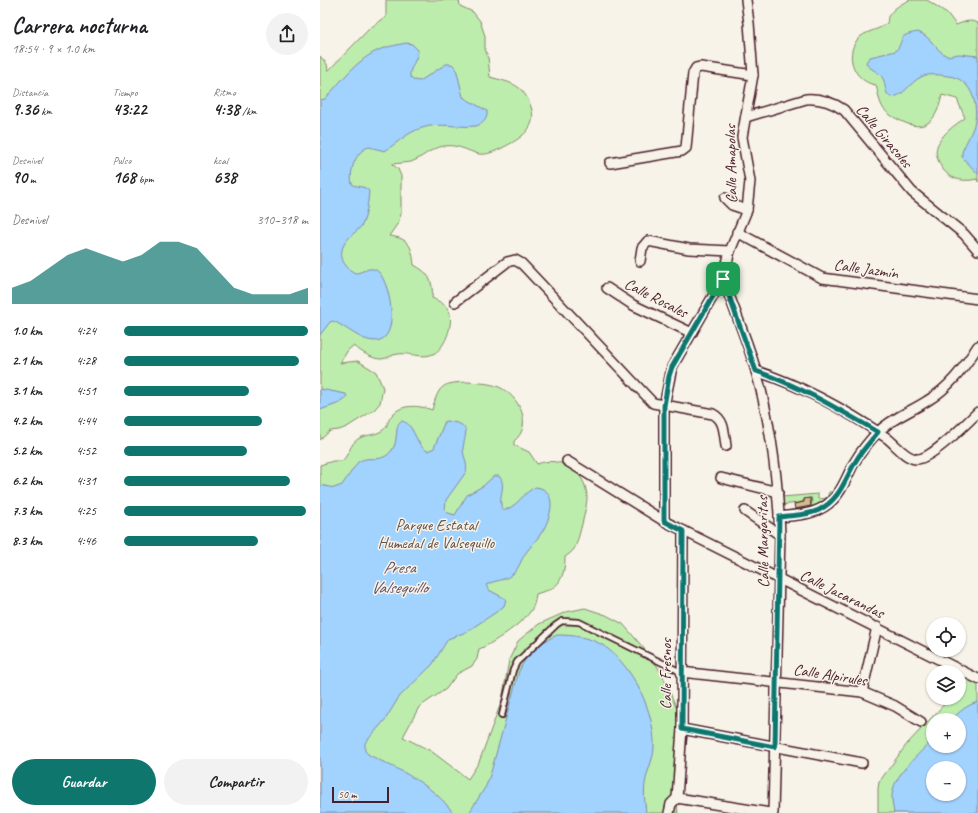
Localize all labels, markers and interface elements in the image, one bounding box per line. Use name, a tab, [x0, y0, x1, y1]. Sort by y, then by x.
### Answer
text: Carrera nocturna	[12, 12, 147, 40]
button: share	[266, 13, 308, 55]
text: 18:54 · 9 × 1.0 km	[12, 41, 95, 57]
text: Distancia	[12, 85, 48, 99]
text: Tiempo	[113, 85, 138, 99]
text: Ritmo	[213, 85, 236, 99]
text: 9.36	[12, 99, 38, 120]
text: 43:22	[113, 99, 147, 120]
text: 4:38	[213, 99, 240, 120]
street label: Calle Girasoles	[852, 100, 917, 173]
text: km	[38, 104, 52, 118]
text: /km	[240, 104, 257, 118]
street label: Calle Amapolas	[720, 123, 742, 204]
text: Desnivel	[12, 153, 42, 167]
text: Pulso	[113, 153, 131, 167]
text: kcal	[213, 153, 228, 167]
text: 90	[12, 167, 27, 188]
text: 168	[113, 167, 136, 188]
text: 638	[213, 167, 237, 188]
text: m	[27, 172, 36, 186]
text: bpm	[136, 172, 154, 186]
text: Desnivel	[12, 212, 47, 228]
text: 310–318 m	[257, 212, 308, 228]
street label: Calle Jazmín	[833, 255, 900, 284]
pin	[706, 262, 740, 296]
icon: arrive	[712, 268, 734, 290]
street label: Calle Rosales	[621, 274, 692, 323]
text: 1.0 km	[12, 323, 42, 339]
text: 4:24	[76, 323, 96, 339]
text: 2.1 km	[12, 353, 42, 369]
text: 4:28	[76, 353, 96, 369]
text: 3.1 km	[12, 383, 42, 399]
text: 4:51	[76, 383, 96, 399]
text: 4.2 km	[12, 413, 42, 429]
text: 4:44	[76, 413, 96, 429]
text: 5.2 km	[12, 443, 42, 459]
text: 4:52	[76, 443, 96, 459]
text: 6.2 km	[12, 473, 43, 489]
text: 4:31	[76, 473, 96, 489]
street label: Calle Margaritas	[752, 494, 774, 588]
text: 7.3 km	[12, 503, 42, 519]
text: 4:25	[76, 503, 96, 519]
park label: Parque Estatal Humedal de Valsequillo	[378, 515, 496, 553]
text: 8.3 km	[12, 533, 42, 549]
text: 4:46	[76, 533, 96, 549]
water label: Presa Valsequillo	[371, 557, 430, 598]
street label: Calle Jacarandas	[797, 565, 889, 624]
map controls	[926, 617, 966, 801]
button: locate	[926, 617, 966, 657]
street label: Calle Fresnos	[656, 637, 676, 710]
street label: Calle Alpirules	[792, 659, 870, 691]
button: layers	[926, 665, 966, 705]
button: +	[926, 713, 966, 753]
button: Guardar	[12, 759, 156, 805]
button: Compartir	[164, 759, 308, 805]
button: −	[926, 761, 966, 801]
scale bar	[332, 785, 389, 804]
text: 50 m	[338, 787, 357, 801]

